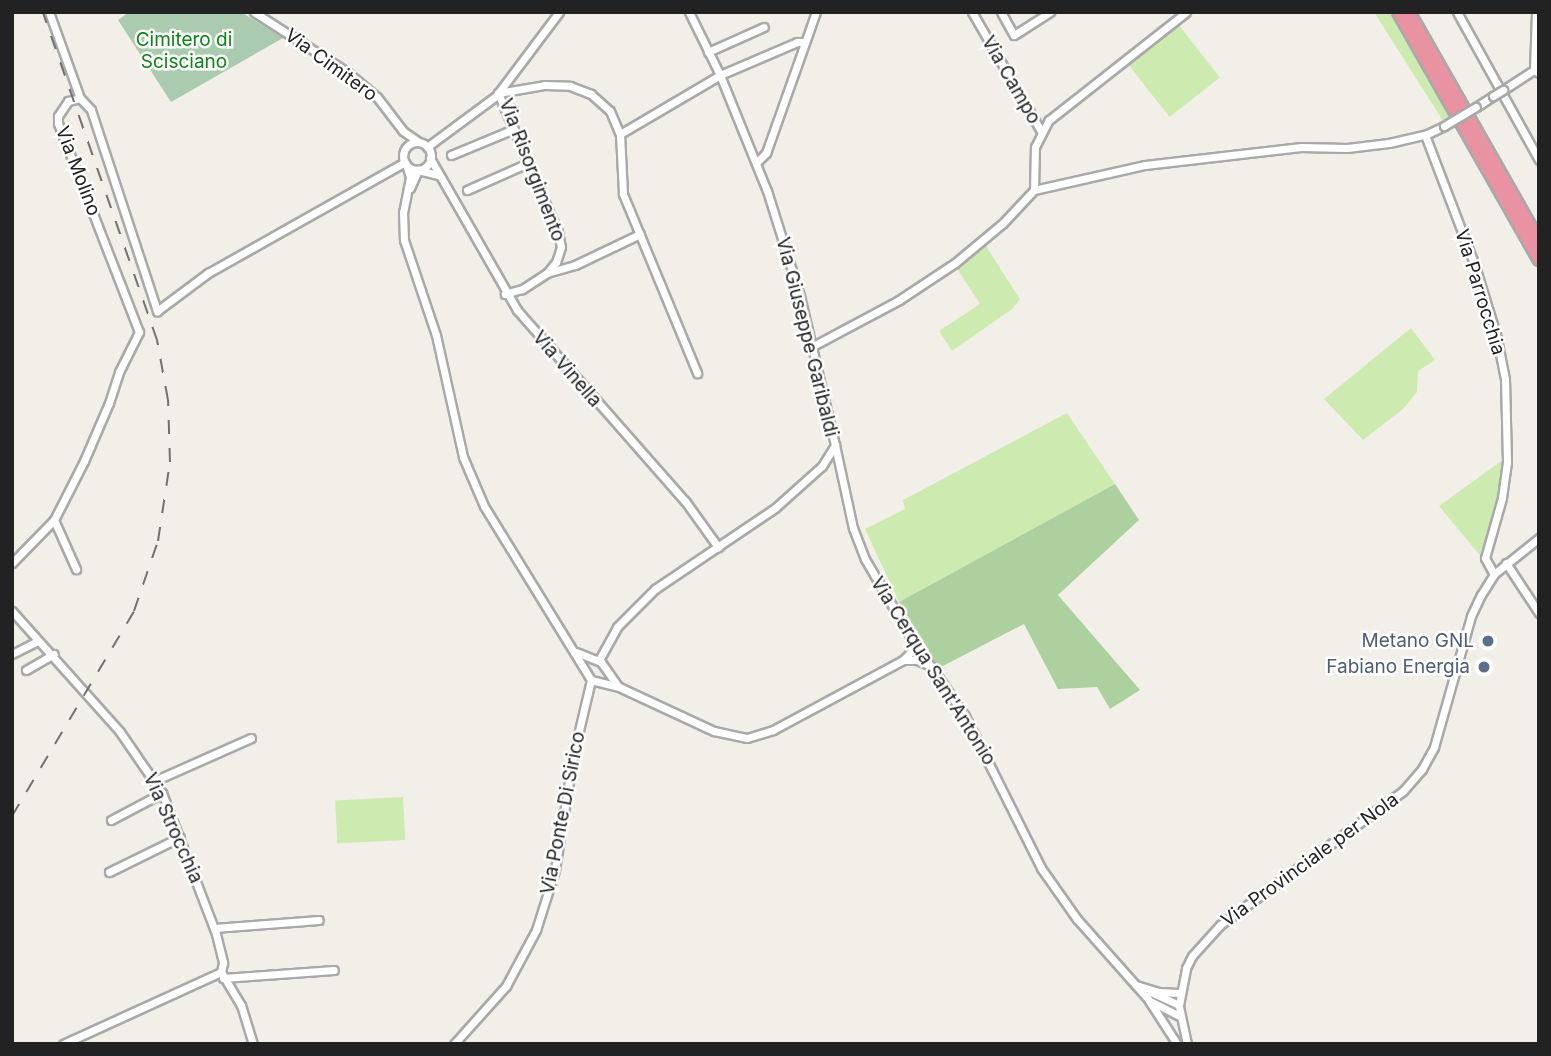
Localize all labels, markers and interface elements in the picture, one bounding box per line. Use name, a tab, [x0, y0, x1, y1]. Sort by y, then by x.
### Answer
street label: Via Cimitero	[280, 24, 382, 106]
park label: Cimitero di Scisciano	[136, 29, 232, 73]
street label: Via Campo	[977, 32, 1045, 128]
street label: Via Risorgimento	[494, 95, 570, 245]
street label: Via Molino	[50, 123, 106, 219]
street label: Via Parrocchia	[1450, 226, 1510, 358]
street label: Via Giuseppe Garibaldi	[771, 235, 843, 439]
street label: Via Vinella	[528, 326, 606, 412]
street label: Via Cerqua Sant'Antonio	[866, 573, 1000, 769]
place label: Metano GNL	[1362, 630, 1474, 652]
marker: Metano GNL	[1480, 633, 1496, 649]
place label: Fabiano Energia	[1326, 656, 1470, 678]
marker: Fabiano Energia	[1476, 659, 1492, 675]
street label: Via Ponte Di Sirico	[536, 730, 590, 896]
street label: Via Strocchia	[138, 769, 208, 887]
street label: Via Provinciale per Nola	[1217, 788, 1403, 932]

